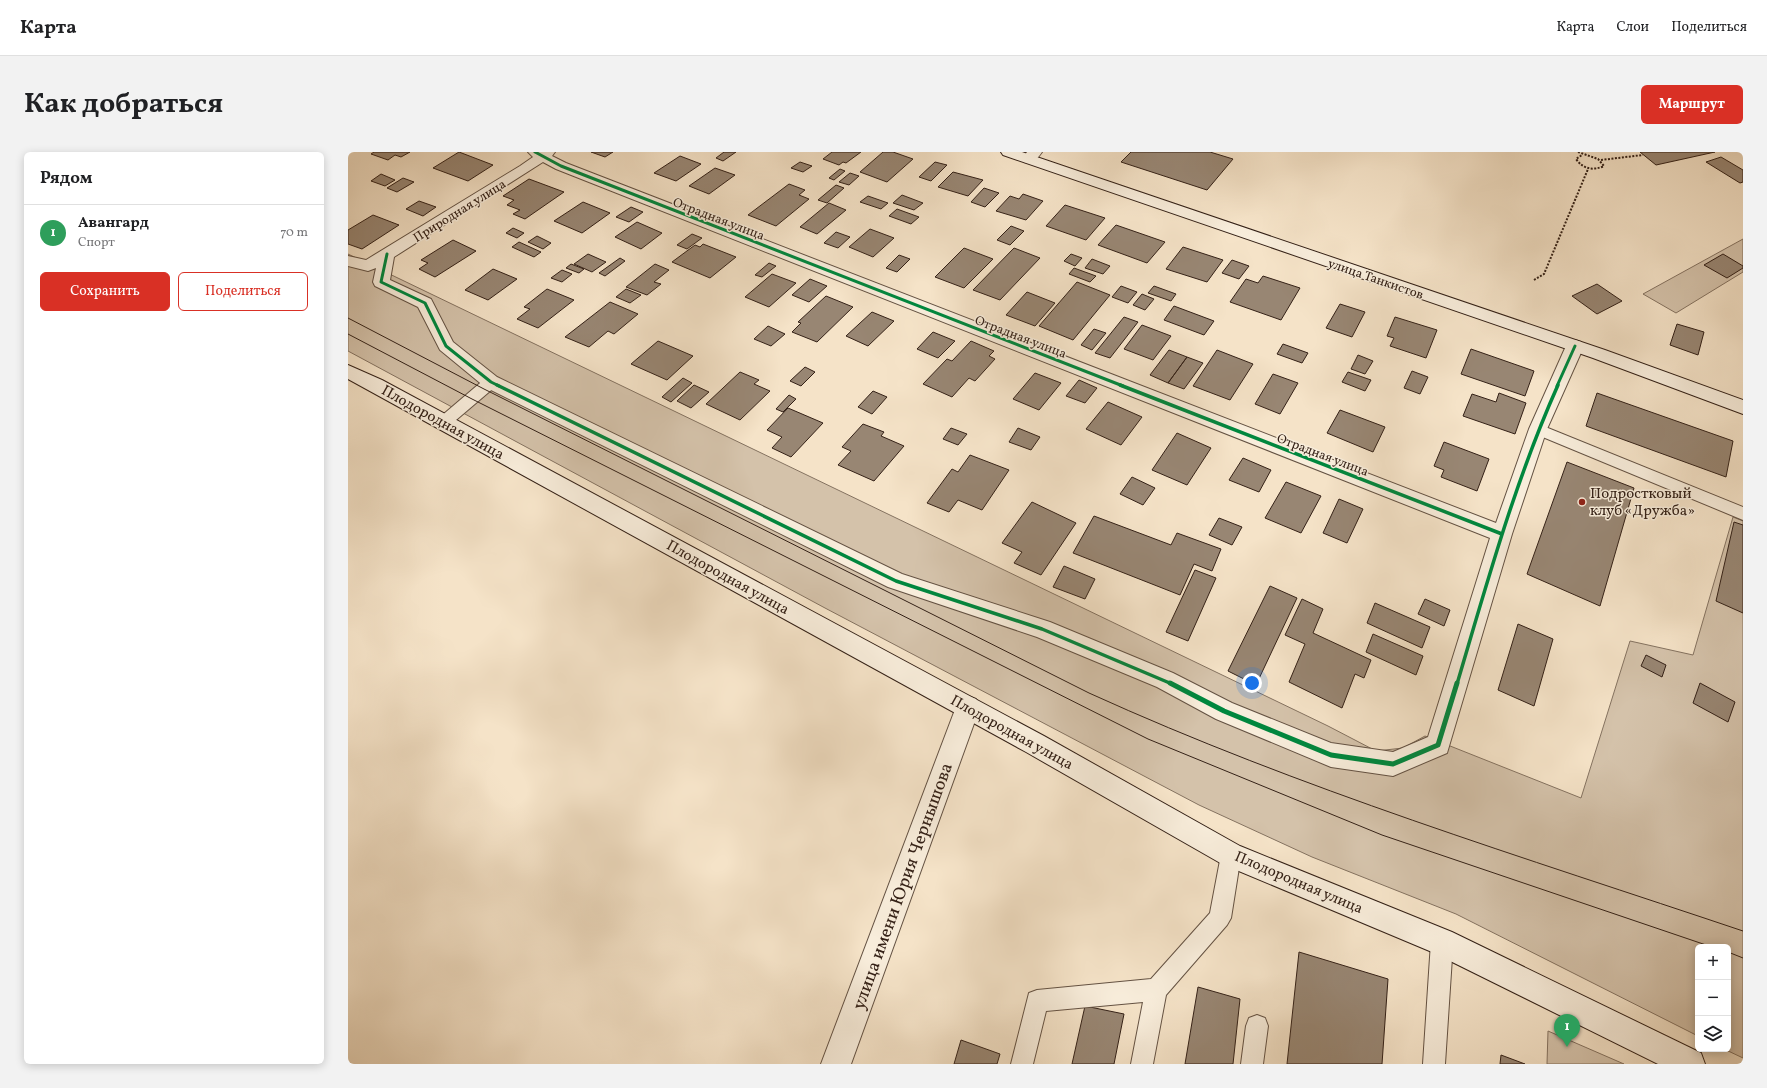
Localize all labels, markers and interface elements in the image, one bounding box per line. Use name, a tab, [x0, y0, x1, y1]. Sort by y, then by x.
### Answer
text: Карта	[20, 15, 77, 41]
text: Карта	[1556, 18, 1594, 37]
text: Слои	[1616, 18, 1649, 37]
text: Поделиться	[1671, 18, 1747, 37]
text: Как добраться	[24, 85, 223, 124]
button: Маршрут	[1641, 85, 1743, 124]
text: Рядом	[40, 167, 93, 190]
street label: Природная улица	[410, 176, 510, 247]
street label: Отрадная улица	[670, 194, 767, 246]
text: Авангард	[78, 213, 149, 234]
text: 1	[50, 224, 56, 242]
text: 70 m	[280, 224, 308, 242]
text: Спорт	[78, 234, 115, 252]
street label: улица Танкистов	[1325, 255, 1426, 305]
button: Сохранить	[40, 272, 170, 311]
button: Поделиться	[178, 272, 308, 311]
street label: Отрадная улица	[972, 312, 1069, 364]
street label: Плодородная улица	[377, 381, 508, 466]
street label: Отрадная улица	[1274, 430, 1371, 482]
place label: Подростковый клуб «Дружба»	[1590, 484, 1695, 522]
marker: Подростковый клуб «Дружба»	[1577, 497, 1587, 507]
street label: Плодородная улица	[662, 536, 793, 621]
your location	[1242, 673, 1262, 693]
street label: Плодородная улица	[946, 691, 1077, 776]
street label: улица имени Юрия Чернышова	[847, 759, 960, 1014]
street label: Плодородная улица	[1231, 847, 1366, 920]
map controls	[1695, 944, 1731, 1052]
button: +	[1695, 944, 1731, 980]
button: −	[1695, 980, 1731, 1016]
pin: 1	[1554, 1014, 1580, 1047]
button: layers	[1695, 1016, 1731, 1052]

